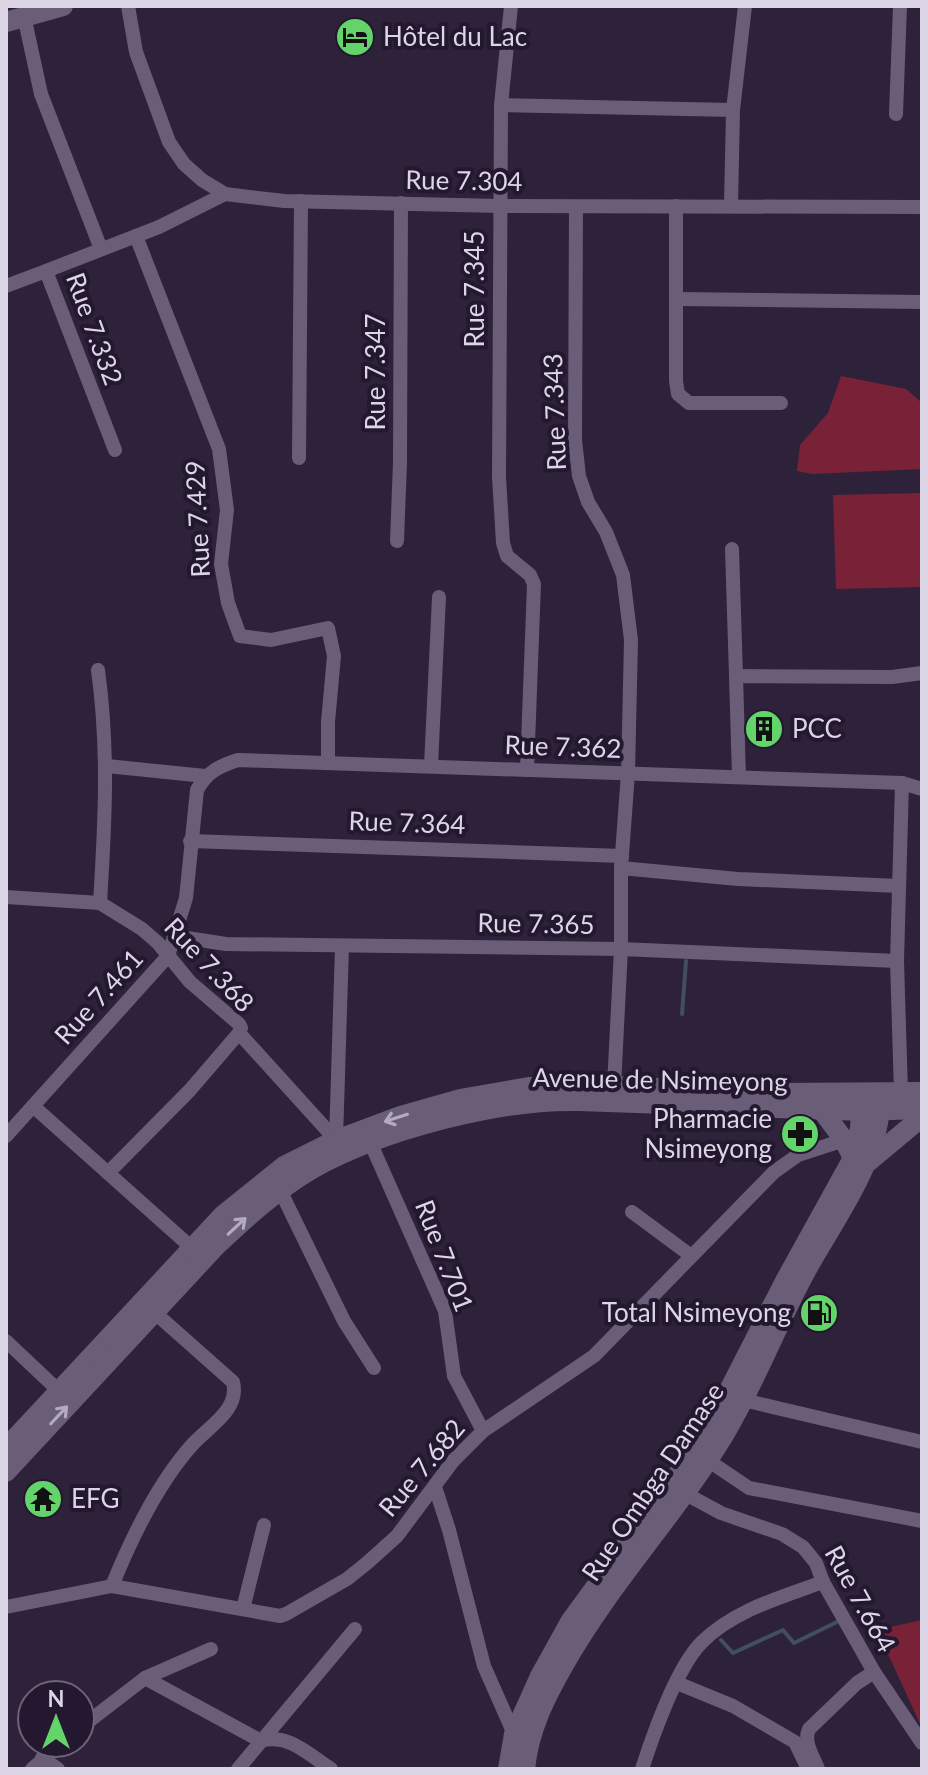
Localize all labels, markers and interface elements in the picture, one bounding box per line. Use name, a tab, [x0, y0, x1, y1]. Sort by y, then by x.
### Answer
hotel icon: Hôtel du Lac	[334, 16, 376, 58]
place label: Hôtel du Lac	[383, 20, 527, 52]
street label: Rue 7.304	[405, 163, 523, 197]
street label: Rue 7.345	[458, 230, 490, 348]
street label: Rue 7.332	[60, 268, 130, 389]
street label: Rue 7.347	[359, 313, 391, 431]
street label: Rue 7.343	[536, 353, 572, 471]
street label: Rue 7.429	[178, 460, 216, 578]
building icon: PCC	[743, 708, 785, 750]
place label: PCC	[792, 712, 842, 744]
street label: Rue 7.362	[504, 728, 622, 764]
street label: Rue 7.364	[348, 804, 466, 840]
street label: Rue 7.365	[477, 906, 595, 940]
street label: Rue 7.368	[158, 911, 261, 1018]
street label: Rue 7.461	[47, 942, 149, 1051]
street label: Avenue de Nsimeyong	[532, 1061, 788, 1097]
place label: Pharmacie Nsimeyong	[644, 1102, 772, 1164]
one-way arrow	[384, 1112, 409, 1126]
pharmacy icon: Pharmacie Nsimeyong	[779, 1113, 821, 1155]
street label: Rue 7.701	[409, 1195, 481, 1316]
one-way arrow	[227, 1216, 247, 1235]
fuel station icon: Total Nsimeyong	[798, 1292, 840, 1334]
place label: Total Nsimeyong	[602, 1296, 791, 1328]
street label: Rue Ombga Damase	[574, 1376, 730, 1587]
one-way arrow	[50, 1405, 69, 1425]
street label: Rue 7.682	[371, 1412, 471, 1522]
temple icon: EFG	[22, 1478, 64, 1520]
place label: EFG	[71, 1482, 120, 1514]
street label: Rue 7.664	[818, 1540, 903, 1657]
north arrow	[16, 1679, 96, 1759]
text: N	[48, 1685, 64, 1712]

